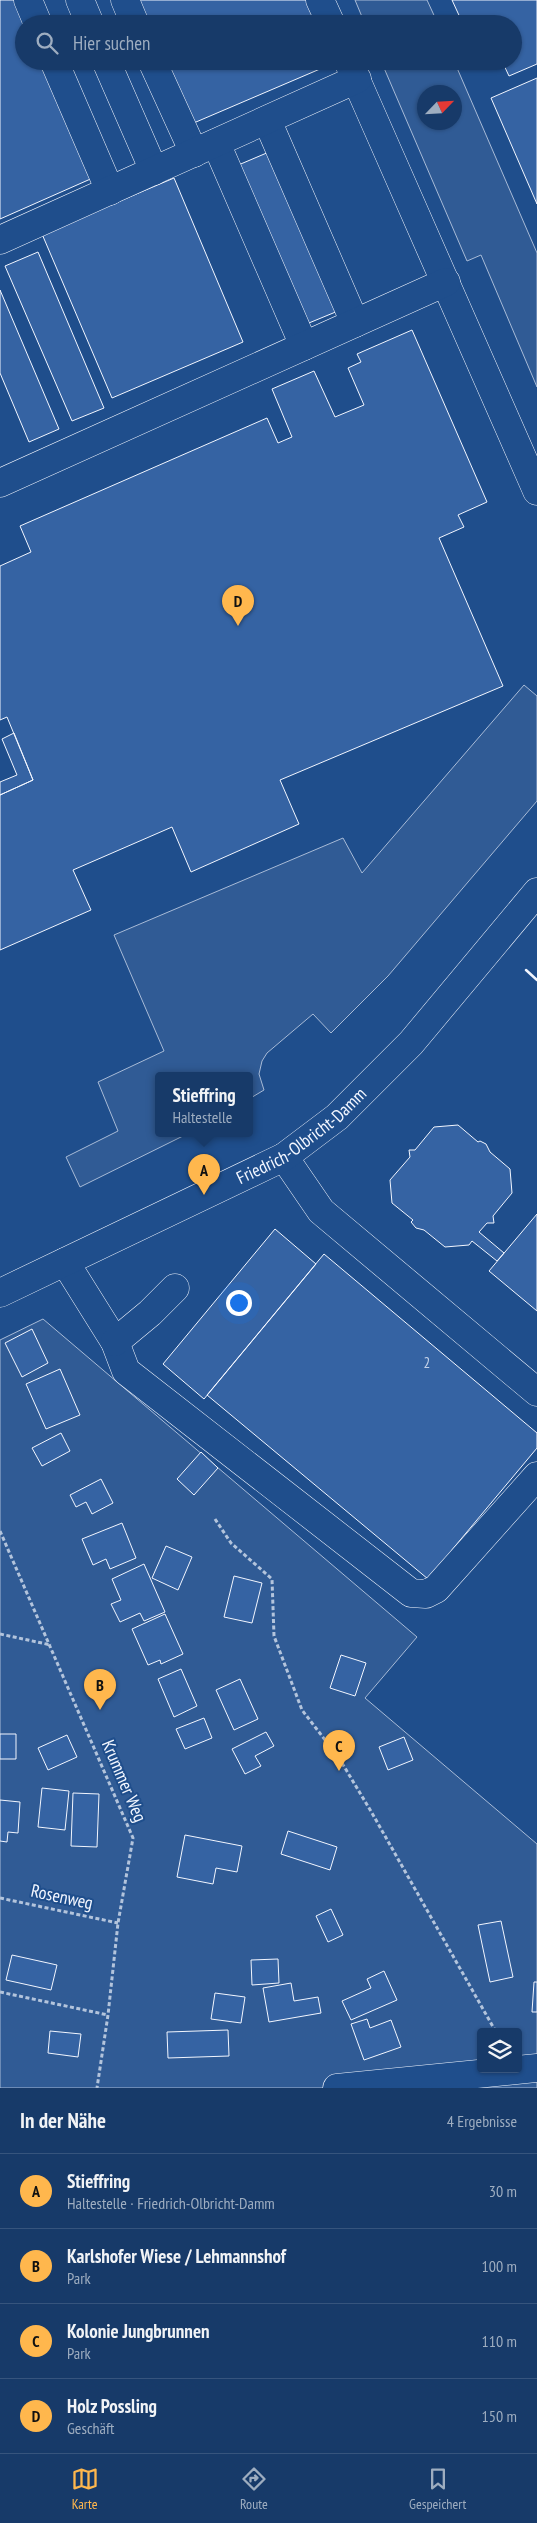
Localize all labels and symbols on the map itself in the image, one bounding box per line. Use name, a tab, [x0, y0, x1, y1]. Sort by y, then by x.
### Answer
north arrow	[417, 85, 462, 130]
pin: D	[222, 585, 254, 626]
street label: Friedrich-Olbricht-Damm	[233, 1082, 371, 1189]
pin: A	[188, 1154, 220, 1195]
your location	[226, 1290, 252, 1316]
house number: 2	[424, 1353, 430, 1372]
pin: B	[84, 1669, 116, 1710]
pin: C	[323, 1730, 355, 1771]
street label: Krummer Weg	[97, 1736, 152, 1825]
street label: Rosenweg	[29, 1879, 95, 1914]

